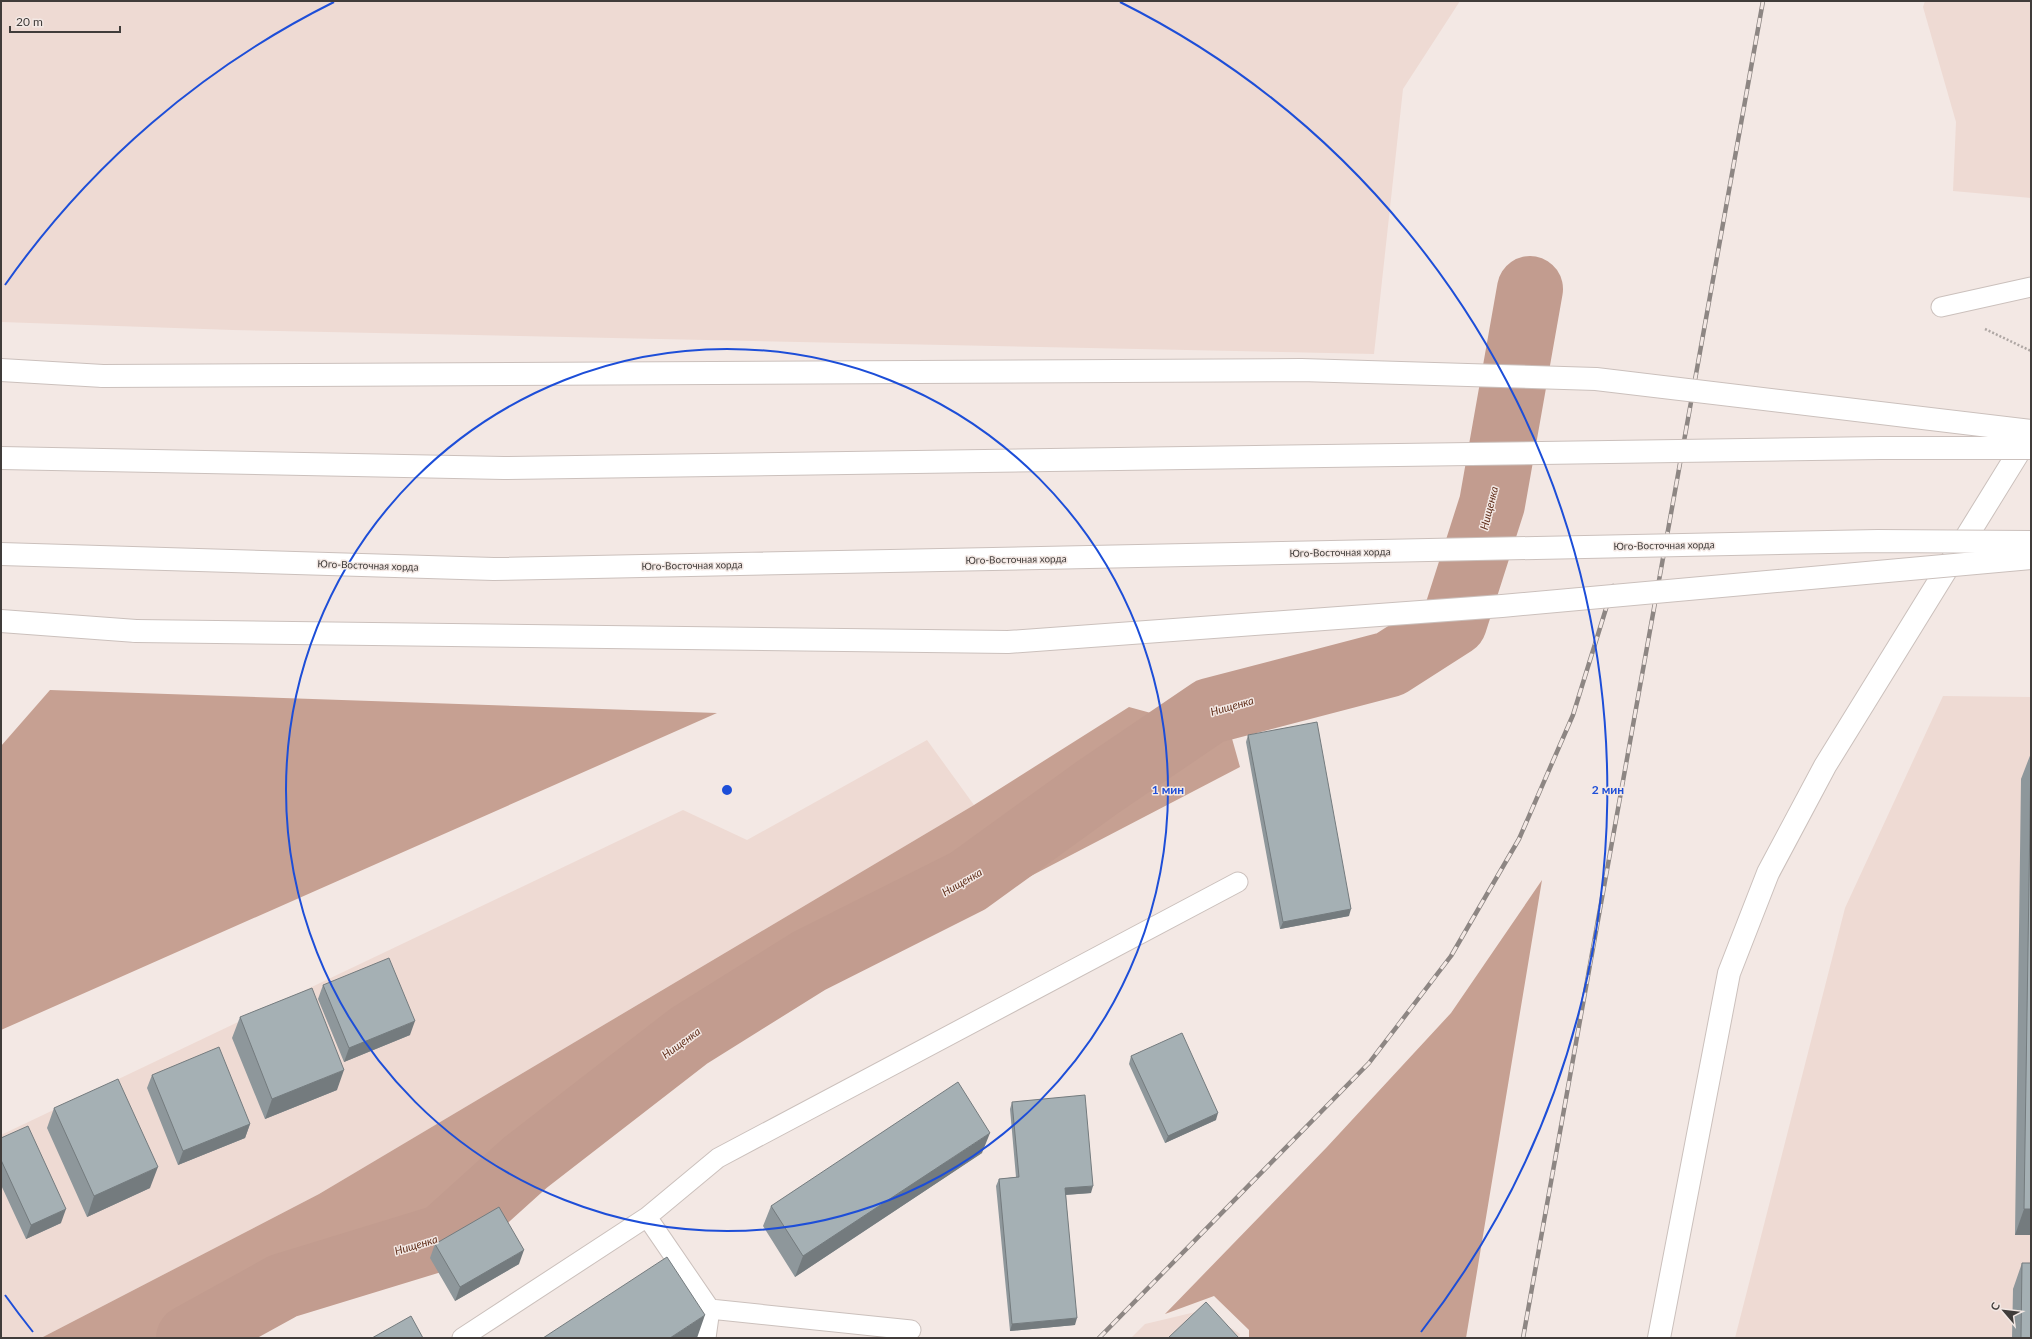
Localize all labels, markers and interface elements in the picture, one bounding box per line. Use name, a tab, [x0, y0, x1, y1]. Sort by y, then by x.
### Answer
scale bar	[10, 8, 120, 34]
text: 20 m	[16, 14, 43, 29]
water label: Нищенка	[1477, 484, 1500, 531]
street label: Юго-Восточная хорда	[1613, 538, 1715, 552]
street label: Юго-Восточная хорда	[1289, 545, 1391, 559]
street label: Юго-Восточная хорда	[965, 552, 1067, 566]
street label: Юго-Восточная хорда	[317, 557, 419, 573]
street label: Юго-Восточная хорда	[641, 558, 743, 572]
water label: Нищенка	[1209, 693, 1255, 718]
text: 1 мин	[1152, 782, 1184, 797]
text: 2 мин	[1592, 782, 1624, 797]
centre of rings	[720, 783, 734, 797]
water label: Нищенка	[939, 865, 985, 898]
water label: Нищенка	[659, 1024, 703, 1061]
water label: Нищенка	[393, 1232, 439, 1257]
north arrow	[1984, 1291, 2024, 1331]
text: С	[1987, 1299, 2003, 1312]

